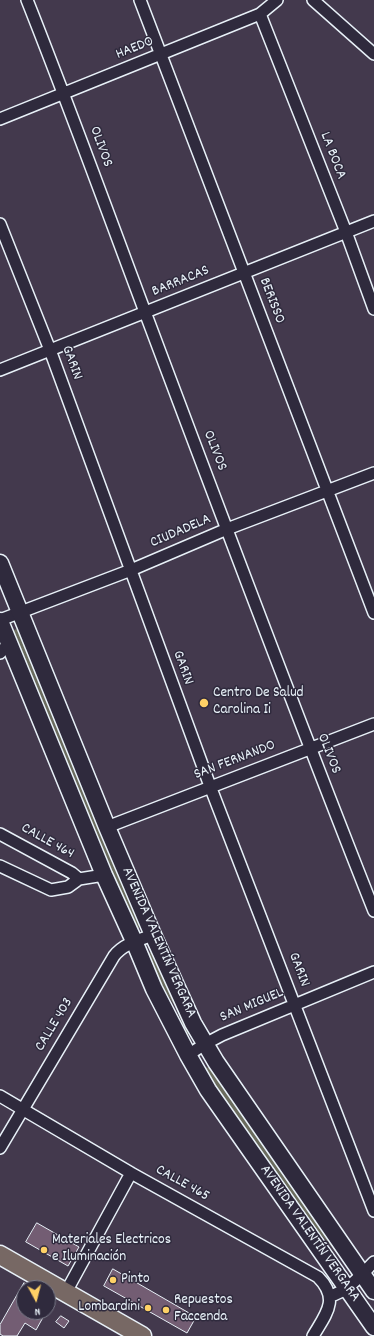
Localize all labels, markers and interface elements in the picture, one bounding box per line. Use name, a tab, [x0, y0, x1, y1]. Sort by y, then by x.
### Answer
street label: HAEDO	[114, 33, 156, 65]
street label: OLIVOS	[84, 124, 116, 170]
street label: LA BOCA	[315, 130, 349, 182]
street label: BARRACAS	[150, 262, 212, 302]
street label: BERISSO	[254, 276, 288, 326]
street label: GARIN	[57, 343, 85, 383]
street label: OLIVOS	[198, 428, 230, 474]
street label: CIUDADELA	[148, 511, 214, 553]
street label: GARIN	[168, 648, 196, 688]
place label: Centro De Salud Carolina Ii	[213, 685, 304, 720]
marker: Centro De Salud Carolina Ii	[198, 697, 210, 709]
street label: OLIVOS	[312, 731, 344, 777]
street label: SAN FERNANDO	[192, 737, 278, 785]
street label: CALLE 464	[17, 820, 77, 864]
street label: AVENIDA VALENTÍN VERGARA	[117, 865, 199, 1021]
street label: GARIN	[283, 950, 313, 990]
street label: SAN MIGUEL	[218, 985, 286, 1027]
street label: CALLE 403	[32, 995, 78, 1055]
street label: CALLE 465	[152, 1162, 212, 1206]
street label: AVENIDA VALENTÍN VERGARA	[255, 1162, 363, 1306]
place label: Materiales Electricos e Iluminación	[52, 1232, 171, 1267]
marker: Materiales Electricos e Iluminación	[39, 1245, 49, 1255]
place label: Pinto	[121, 1271, 150, 1289]
marker: Pinto	[108, 1275, 118, 1285]
north arrow	[16, 1280, 56, 1320]
place label: Repuestos Faccenda	[174, 1292, 233, 1327]
place label: Lombardini	[78, 1299, 140, 1317]
text: N	[34, 1303, 41, 1319]
marker: Lombardini	[143, 1303, 153, 1313]
marker: Repuestos Faccenda	[161, 1305, 171, 1315]

